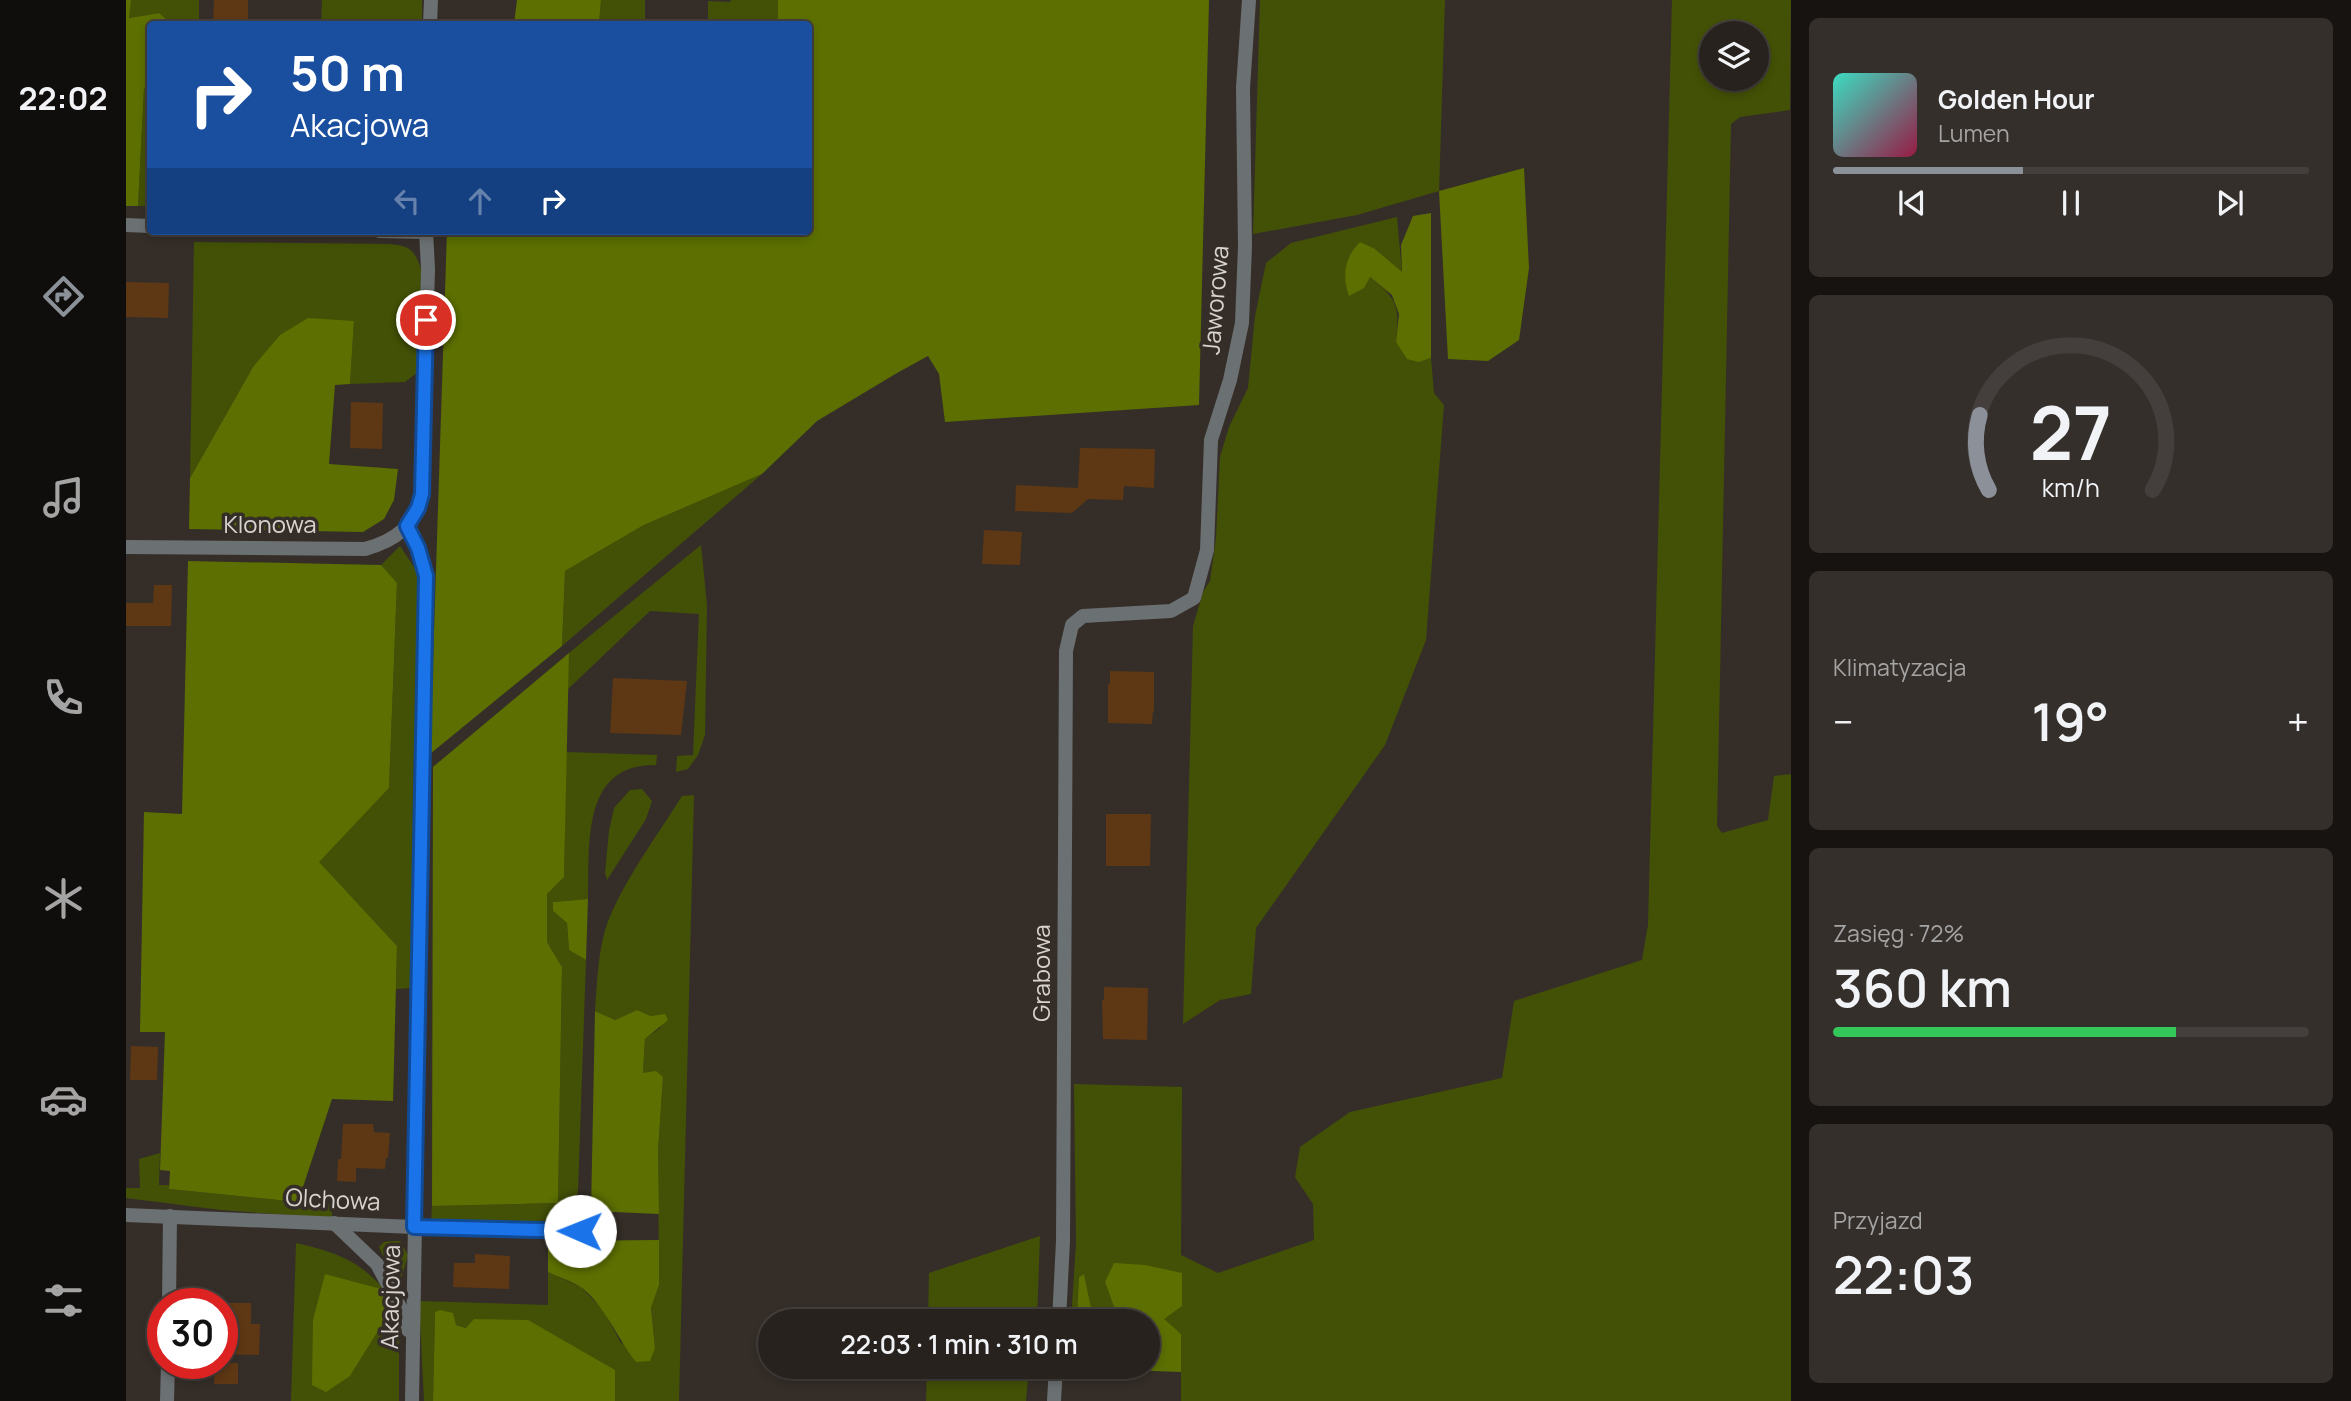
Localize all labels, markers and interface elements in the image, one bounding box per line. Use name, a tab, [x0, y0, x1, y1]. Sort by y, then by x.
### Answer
map controls	[1699, 21, 1769, 91]
button: layers	[1699, 21, 1769, 91]
text: 50 m	[290, 39, 405, 106]
icon: right	[175, 49, 266, 140]
text: 22:02	[18, 76, 108, 120]
text: Golden Hour	[1938, 81, 2095, 117]
text: Akacjowa	[290, 103, 429, 147]
text: Lumen	[1938, 117, 2010, 149]
icon: left	[388, 182, 426, 220]
icon: ahead	[461, 182, 499, 220]
icon: right	[534, 182, 572, 220]
icon: previous	[1893, 184, 1931, 222]
icon: pause	[2052, 184, 2090, 222]
icon: next	[2211, 184, 2249, 222]
street label: Jaworowa	[1193, 244, 1236, 356]
icon: directions	[39, 272, 88, 321]
pin	[396, 290, 456, 350]
icon: arrive	[407, 301, 445, 339]
text: 27	[2030, 382, 2112, 482]
text: km/h	[2042, 470, 2100, 505]
icon: music	[39, 473, 88, 522]
street label: Klonowa	[224, 507, 316, 540]
text: Klimatyzacja	[1833, 651, 1966, 683]
icon: phone	[39, 673, 88, 722]
text: 19°	[2031, 686, 2109, 757]
text: −	[1833, 695, 1854, 747]
text: +	[2287, 695, 2309, 747]
icon: climate	[39, 874, 88, 923]
text: Zasięg · 72%	[1833, 917, 1964, 949]
street label: Grabowa	[1024, 924, 1057, 1022]
text: 360 km	[1833, 952, 2012, 1023]
icon: car	[39, 1075, 88, 1124]
street label: Olchowa	[285, 1180, 382, 1217]
position arrow	[543, 1194, 617, 1268]
text: Przyjazd	[1833, 1204, 1923, 1236]
text: 22:03	[1833, 1239, 1974, 1310]
street label: Akacjowa	[372, 1244, 407, 1350]
icon: filters	[39, 1276, 88, 1325]
speed limit sign: 30	[147, 1288, 238, 1379]
text: 22:03 · 1 min · 310 m	[840, 1326, 1078, 1362]

